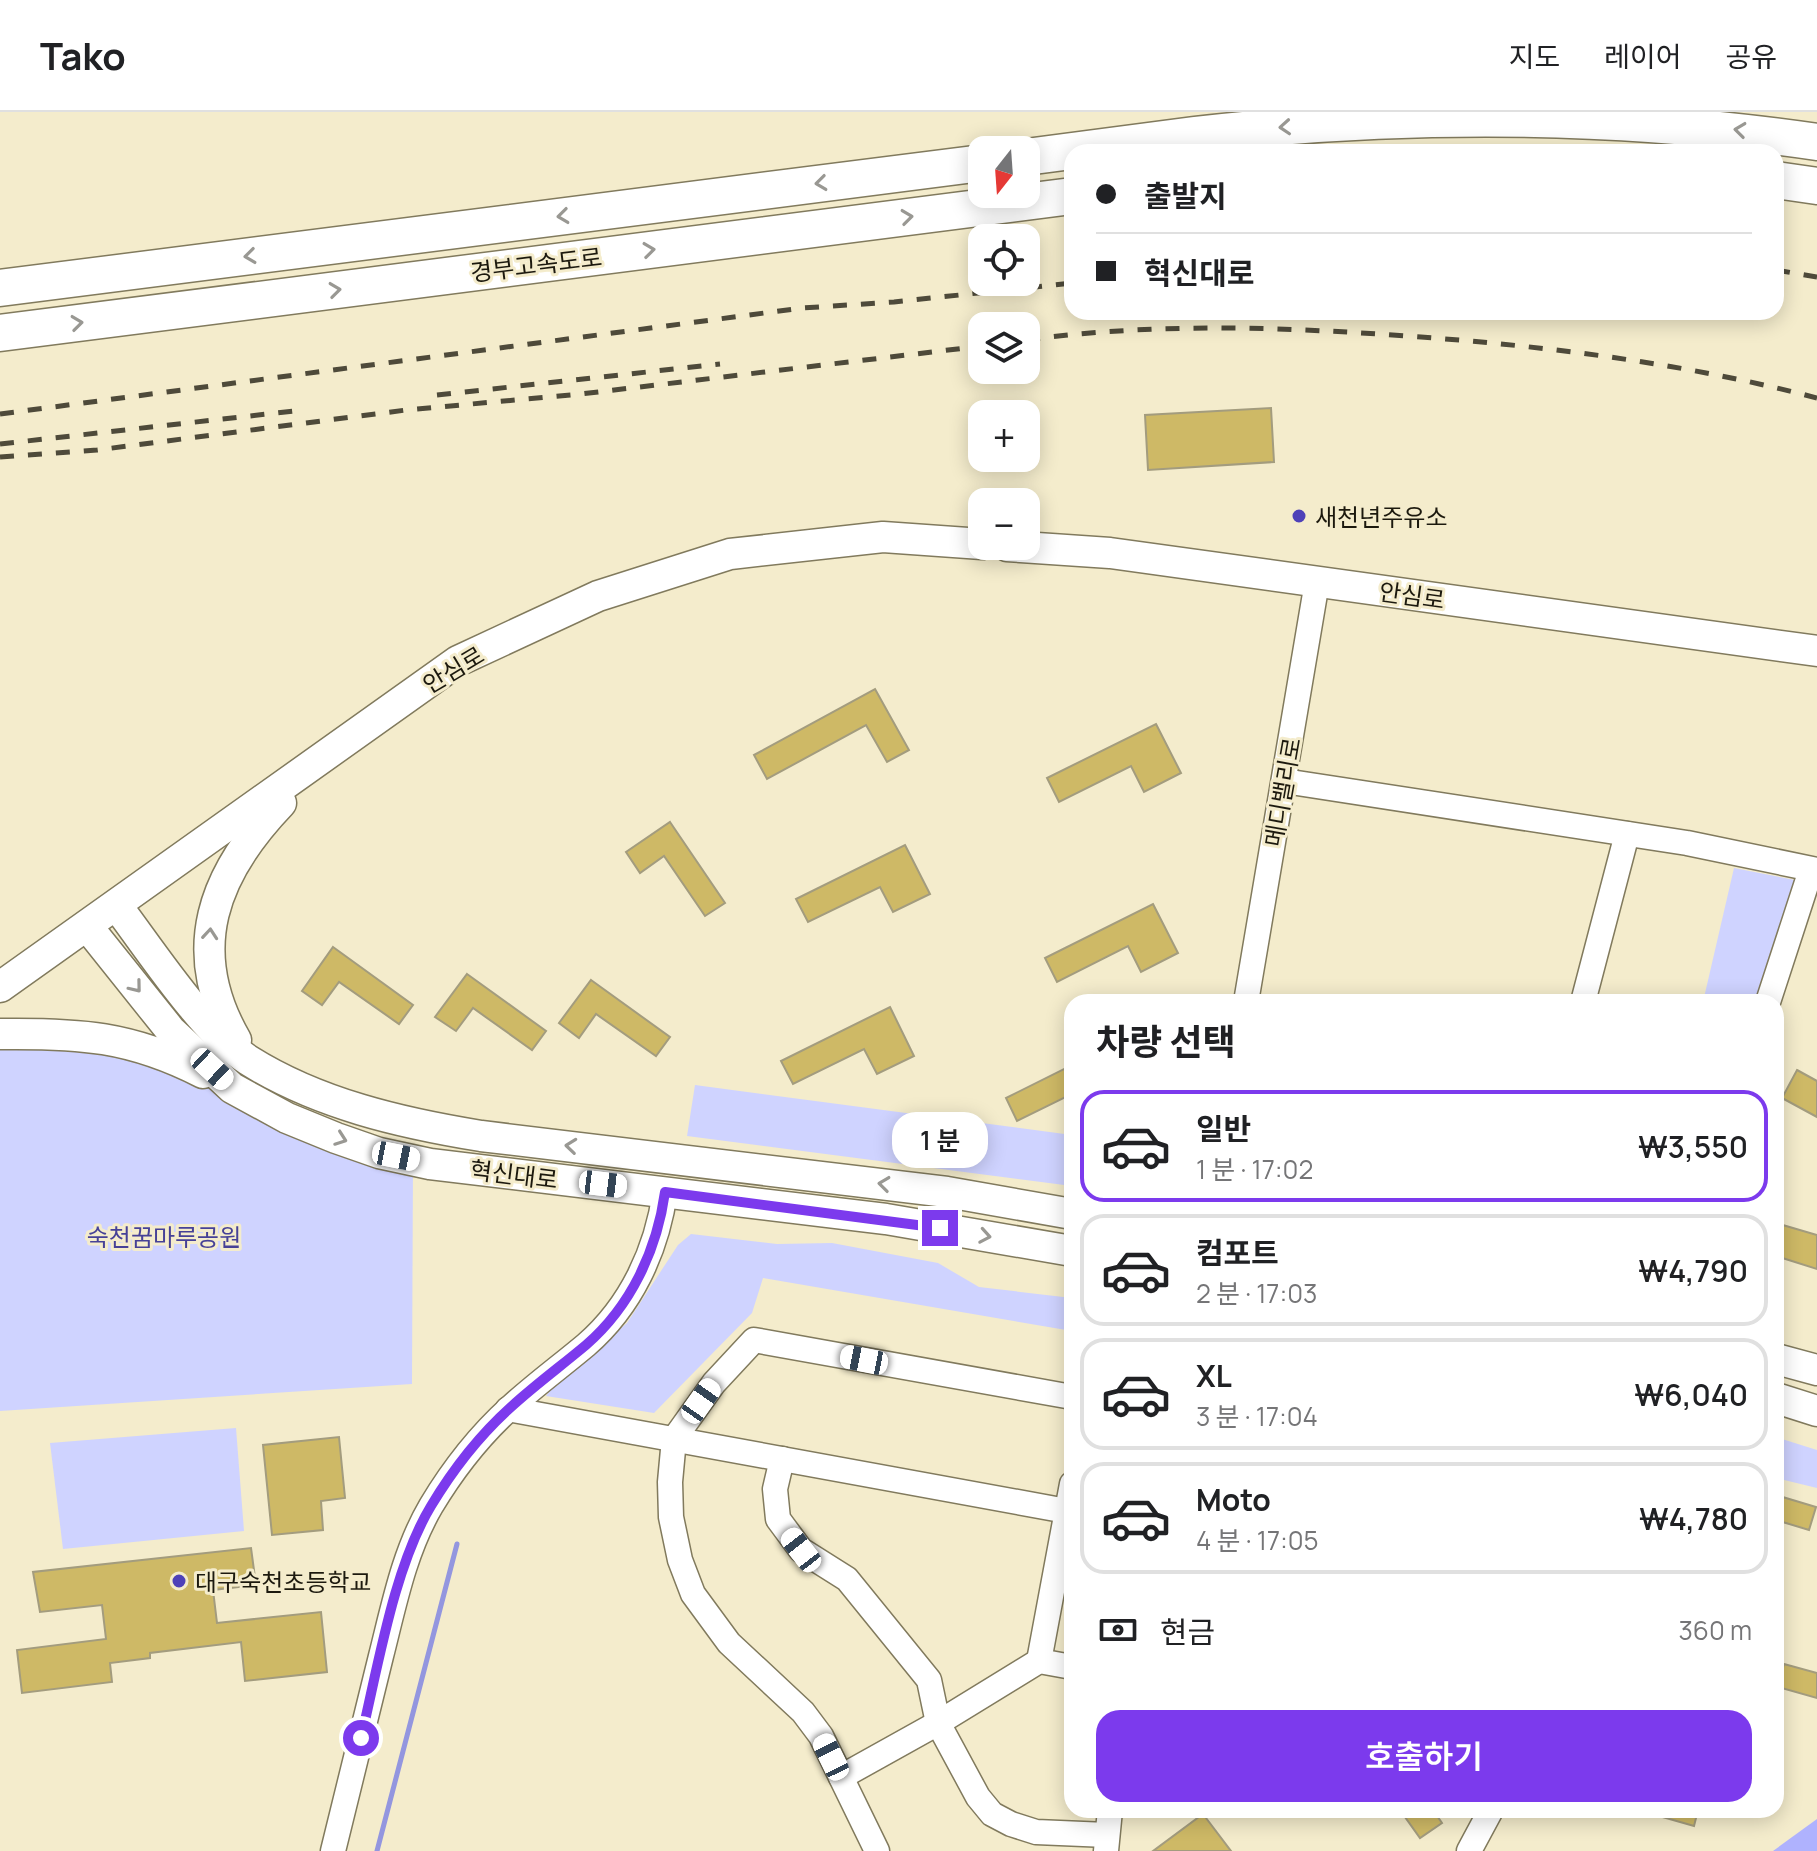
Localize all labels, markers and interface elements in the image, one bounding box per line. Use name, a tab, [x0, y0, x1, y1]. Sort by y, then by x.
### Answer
text: Tako	[40, 29, 126, 81]
text: 지도	[1509, 37, 1560, 75]
text: 레이어	[1604, 37, 1681, 75]
text: 공유	[1725, 37, 1777, 75]
one-way arrow	[1278, 118, 1291, 135]
one-way arrow	[1733, 122, 1746, 139]
north arrow	[968, 136, 1040, 208]
map controls	[968, 136, 1040, 560]
one-way arrow	[814, 174, 828, 191]
text: 출발지	[1144, 175, 1227, 216]
one-way arrow	[556, 207, 570, 224]
one-way arrow	[900, 209, 913, 226]
button: locate	[968, 224, 1040, 296]
street label: 경부고속도로	[468, 240, 604, 288]
one-way arrow	[642, 242, 656, 259]
one-way arrow	[243, 247, 257, 264]
text: 혁신대로	[1144, 252, 1254, 293]
one-way arrow	[328, 282, 342, 299]
button: layers	[968, 312, 1040, 384]
one-way arrow	[70, 315, 84, 332]
button: +	[968, 400, 1040, 472]
button: −	[968, 488, 1040, 560]
place label: 새천년주유소	[1315, 500, 1447, 533]
marker: 새천년주유소	[1290, 507, 1308, 525]
street label: 안심로	[1377, 574, 1447, 616]
street label: 안심로	[416, 638, 490, 700]
street label: 메디밸리로	[1256, 735, 1308, 849]
one-way arrow	[201, 927, 218, 940]
one-way arrow	[126, 978, 141, 992]
text: 차량 선택	[1096, 1017, 1236, 1066]
car	[186, 1044, 238, 1094]
text: 일반	[1196, 1108, 1251, 1149]
icon: car	[1100, 1110, 1172, 1182]
callout: 1 분	[892, 1112, 988, 1168]
text: 1 분	[920, 1122, 960, 1158]
text: ₩3,550	[1638, 1126, 1748, 1167]
one-way arrow	[333, 1130, 347, 1146]
one-way arrow	[564, 1138, 577, 1155]
car	[370, 1140, 422, 1172]
text: 1 분 · 17:02	[1196, 1151, 1313, 1187]
street label: 혁신대로	[468, 1152, 560, 1196]
car	[578, 1169, 628, 1199]
one-way arrow	[877, 1176, 891, 1193]
route end	[922, 1210, 958, 1246]
park label: 숙천꿈마루공원	[87, 1220, 241, 1253]
one-way arrow	[978, 1226, 991, 1243]
text: 컴포트	[1196, 1232, 1279, 1273]
icon: car	[1100, 1234, 1172, 1306]
text: ₩4,790	[1638, 1250, 1748, 1291]
text: 2 분 · 17:03	[1196, 1275, 1317, 1311]
car	[838, 1344, 890, 1376]
text: XL	[1196, 1355, 1232, 1396]
icon: car	[1100, 1358, 1172, 1430]
car	[677, 1374, 725, 1428]
text: ₩6,040	[1634, 1374, 1748, 1415]
text: 3 분 · 17:04	[1196, 1398, 1318, 1434]
text: Moto	[1196, 1479, 1271, 1520]
icon: car	[1100, 1482, 1172, 1554]
text: ₩4,780	[1639, 1498, 1748, 1539]
text: 4 분 · 17:05	[1196, 1522, 1319, 1558]
car	[777, 1524, 825, 1576]
place label: 대구숙천초등학교	[195, 1565, 372, 1598]
marker: 대구숙천초등학교	[170, 1572, 188, 1590]
icon: cash	[1096, 1608, 1140, 1652]
text: 현금	[1160, 1611, 1215, 1652]
text: 360 m	[1678, 1612, 1752, 1648]
button: 호출하기	[1096, 1710, 1752, 1802]
route start	[343, 1720, 379, 1756]
car	[810, 1730, 852, 1784]

